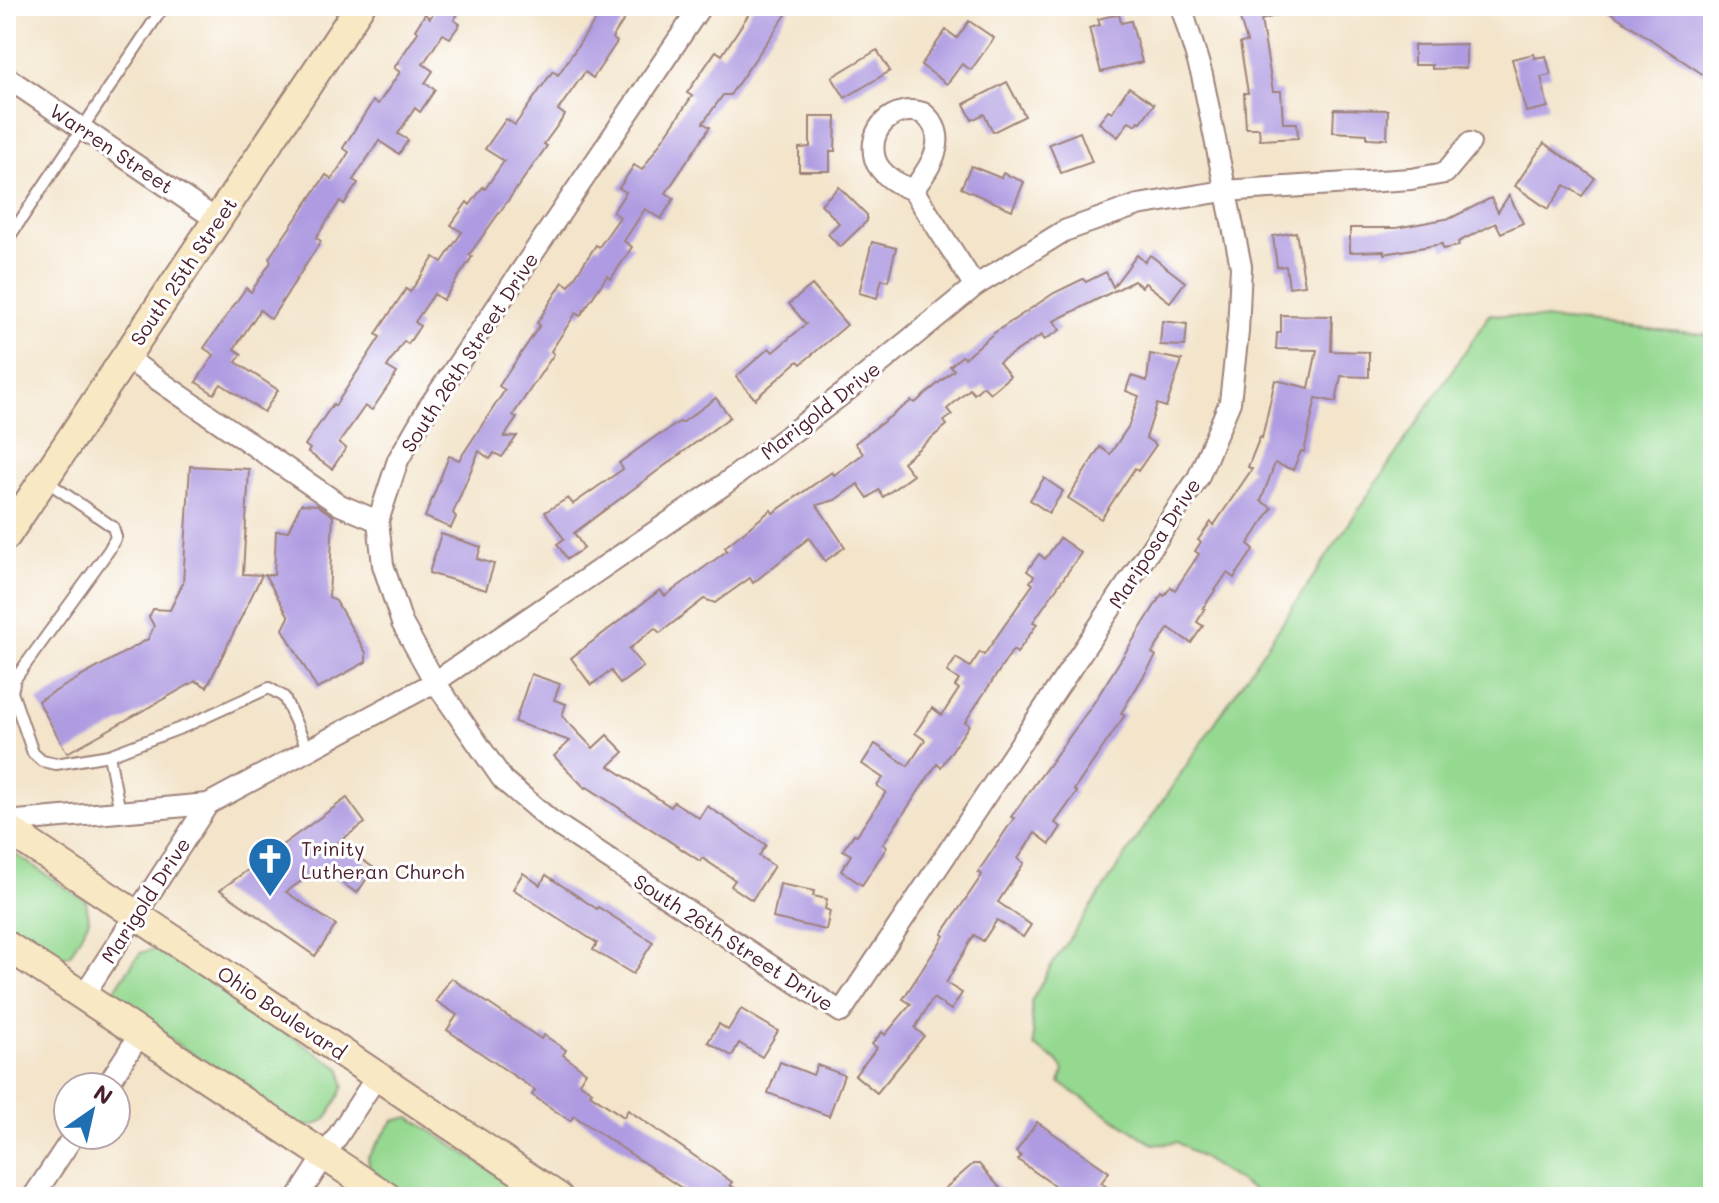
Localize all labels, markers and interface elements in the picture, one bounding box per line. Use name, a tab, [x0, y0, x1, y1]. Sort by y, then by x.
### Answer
street label: Warren Street	[45, 97, 179, 199]
street label: South 25th Street	[124, 192, 242, 350]
street label: South 26th Street Drive	[395, 247, 543, 457]
street label: Marigold Drive	[755, 355, 885, 465]
street label: Mariposa Drive	[1102, 473, 1206, 613]
street label: Marigold Drive	[95, 832, 195, 968]
church icon: Trinity Lutheran Church	[246, 835, 294, 898]
place label: Trinity Lutheran Church	[301, 835, 464, 884]
street label: South 26th Street Drive	[629, 868, 839, 1016]
street label: Ohio Boulevard	[213, 959, 351, 1065]
north arrow	[52, 1071, 132, 1151]
text: N	[88, 1077, 118, 1111]

